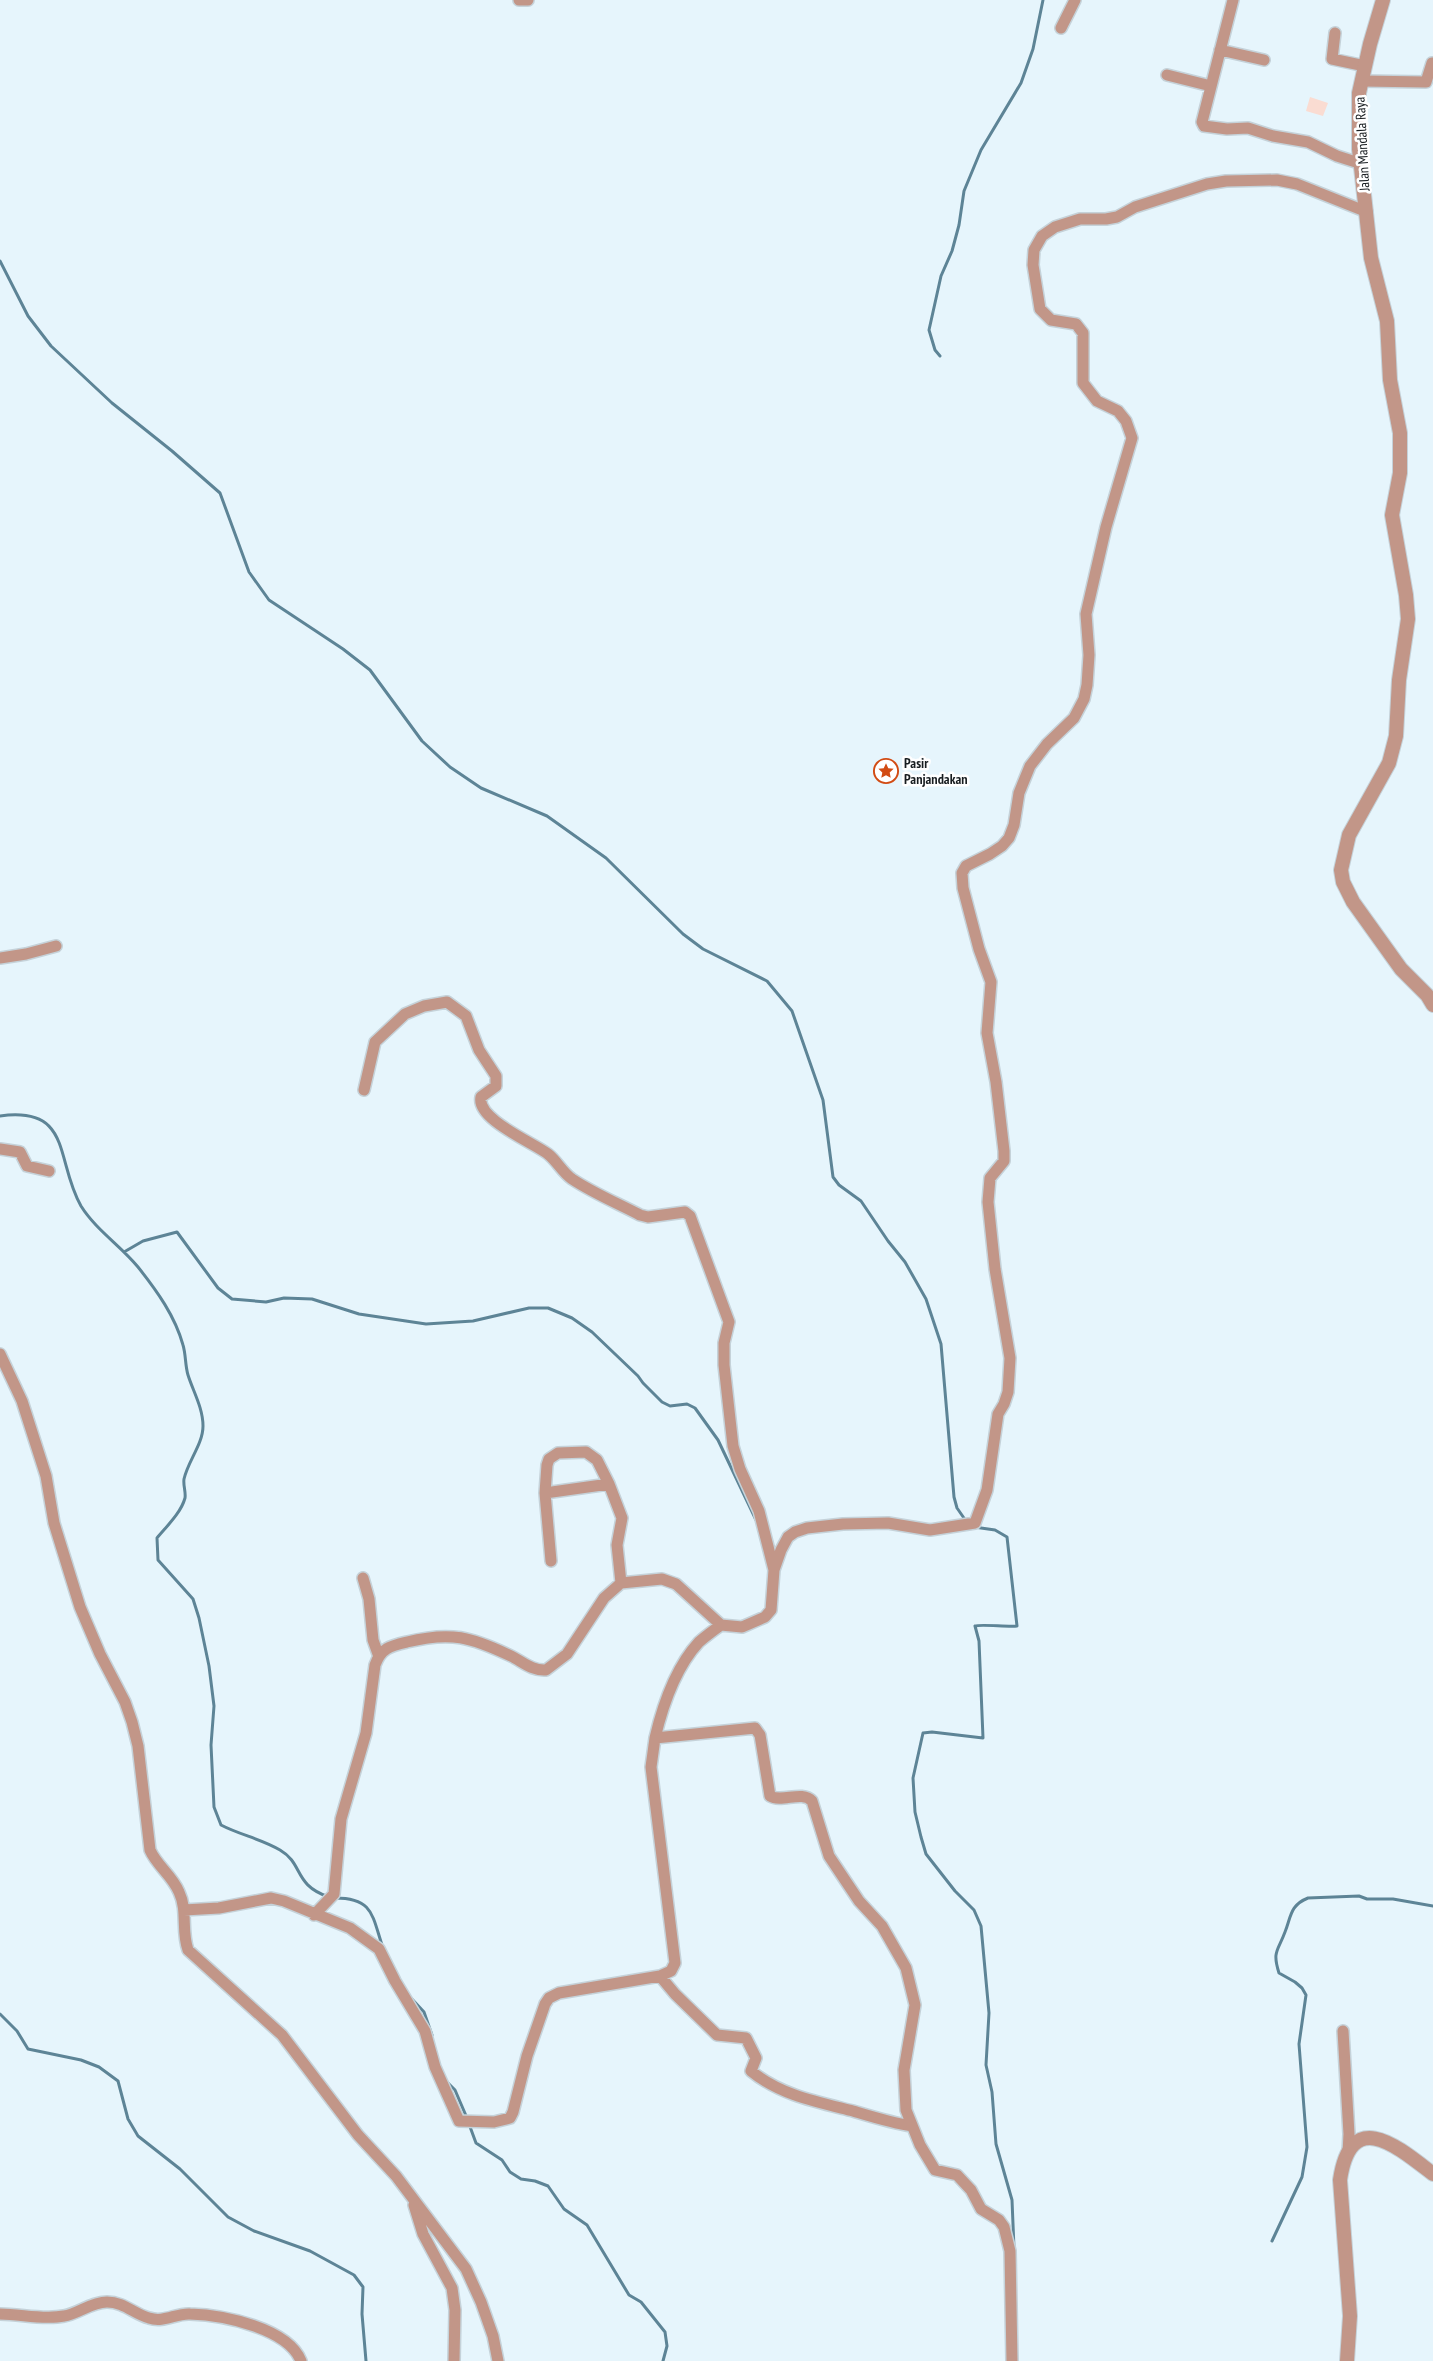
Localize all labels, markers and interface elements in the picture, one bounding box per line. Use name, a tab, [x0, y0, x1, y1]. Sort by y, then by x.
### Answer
street label: Jalan Mandala Raya	[1351, 96, 1374, 193]
place label: Pasir Panjandakan	[904, 754, 968, 788]
place icon: Pasir Panjandakan	[873, 758, 899, 784]

